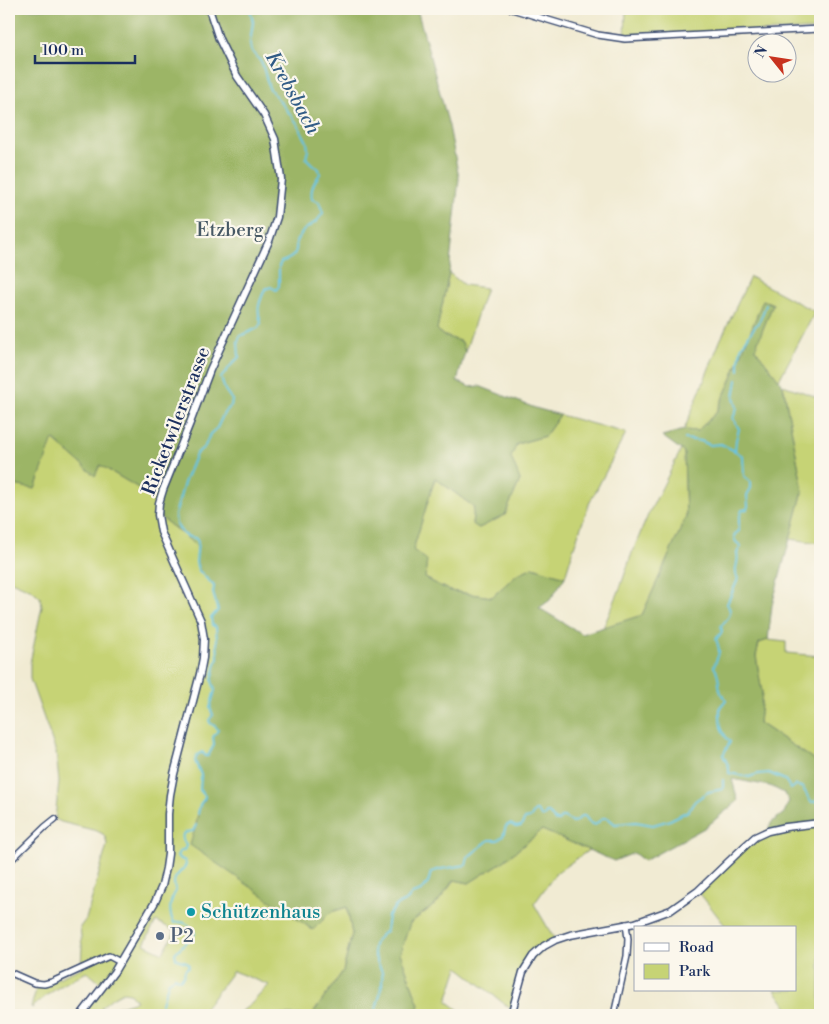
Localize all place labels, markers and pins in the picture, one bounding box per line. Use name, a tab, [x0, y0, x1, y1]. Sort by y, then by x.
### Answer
place label: Schützenhaus	[201, 900, 320, 924]
marker: Schützenhaus	[185, 906, 197, 918]
place label: P2	[170, 924, 194, 948]
marker: P2	[154, 930, 166, 942]

